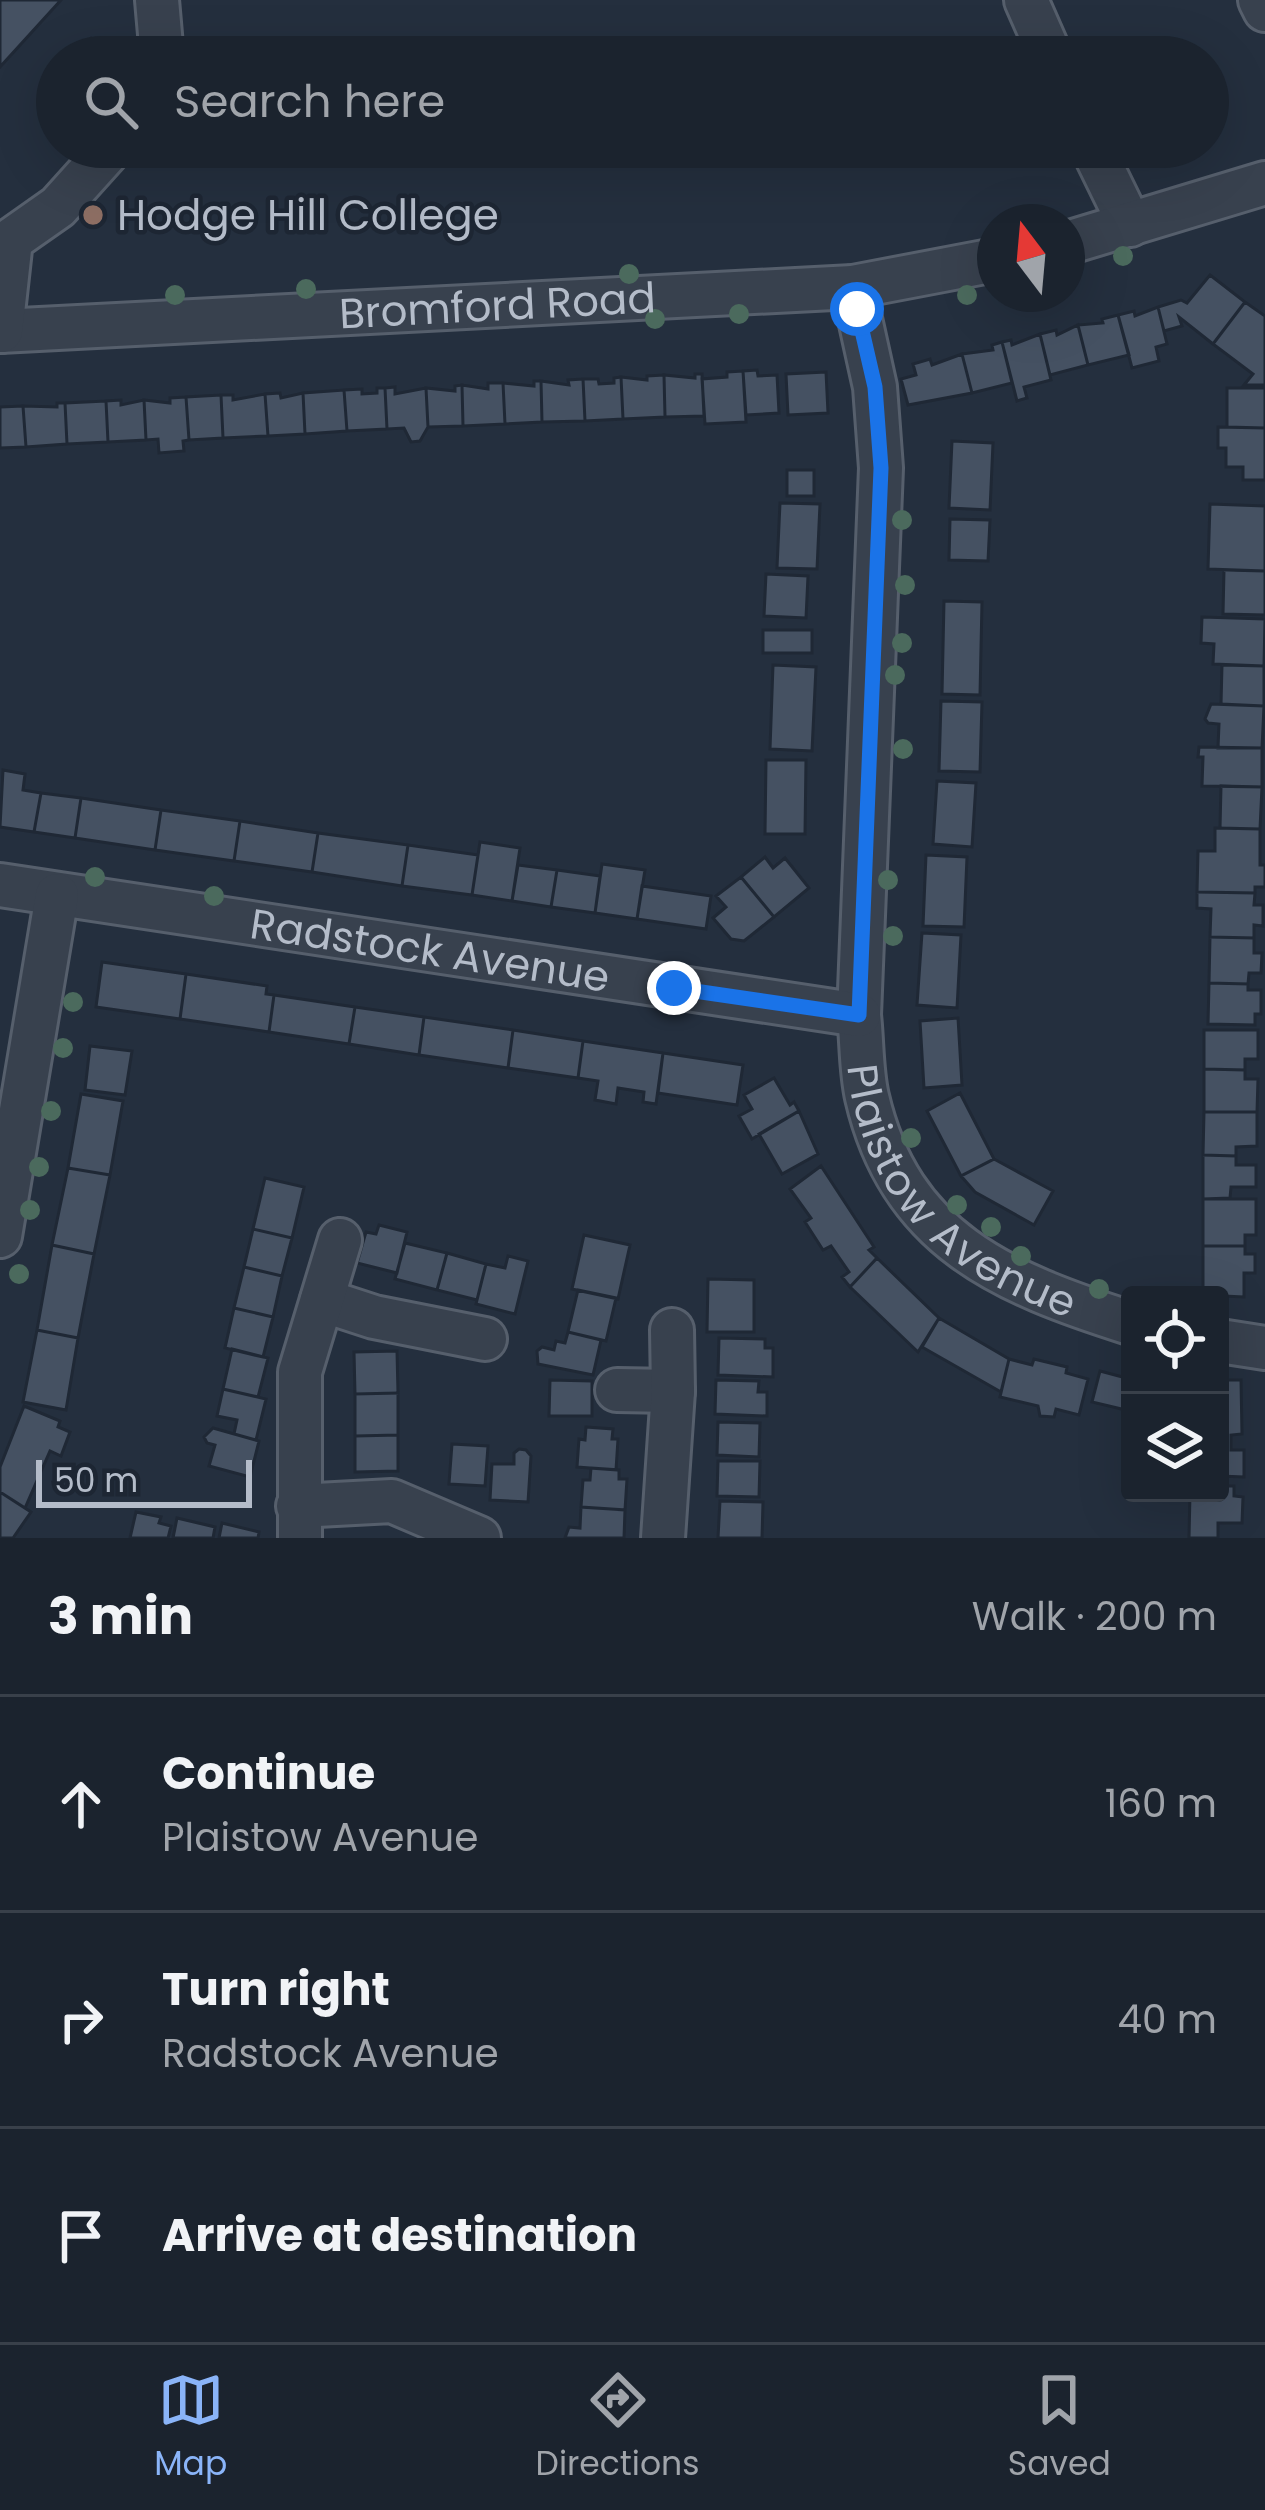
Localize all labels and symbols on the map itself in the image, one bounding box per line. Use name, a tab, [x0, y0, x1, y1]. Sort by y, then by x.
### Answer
place label: Hodge Hill College	[117, 186, 499, 245]
marker: Hodge Hill College	[80, 202, 106, 228]
north arrow	[977, 204, 1085, 312]
street label: Bromford Road	[338, 268, 657, 343]
route start	[830, 282, 884, 336]
street label: Radstock Avenue	[246, 894, 614, 1007]
route end	[647, 961, 701, 1015]
street label: Plaistow Avenue	[832, 1061, 1084, 1332]
scale bar	[36, 1454, 252, 1507]

